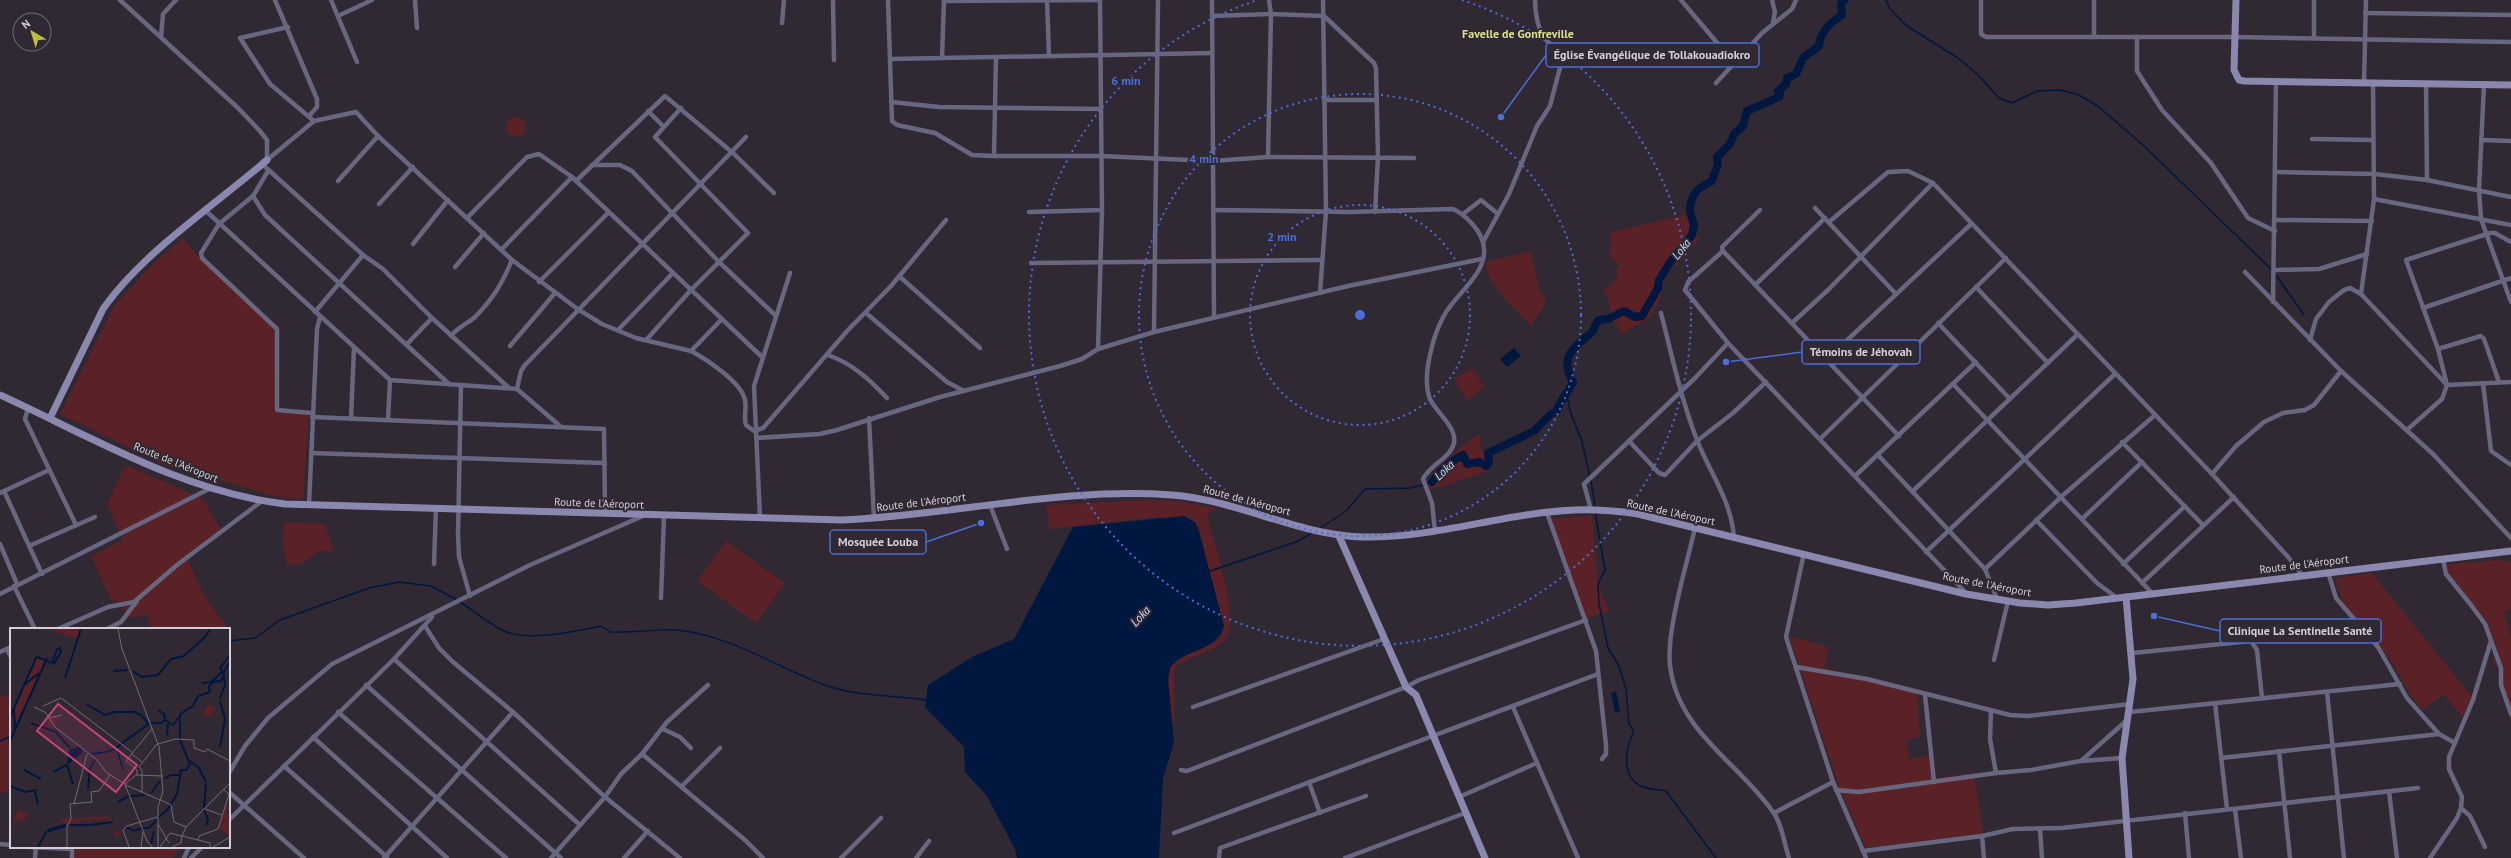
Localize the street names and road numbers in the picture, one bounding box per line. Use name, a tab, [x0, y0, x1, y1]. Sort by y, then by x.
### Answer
street label: Route de l'Aéroport	[132, 439, 221, 485]
street label: Route de l'Aéroport	[1202, 482, 1292, 518]
street label: Route de l'Aéroport	[876, 490, 967, 514]
street label: Route de l'Aéroport	[554, 494, 644, 512]
street label: Route de l'Aéroport	[1626, 496, 1717, 528]
street label: Route de l'Aéroport	[2259, 552, 2350, 576]
street label: Route de l'Aéroport	[1942, 569, 2033, 599]

